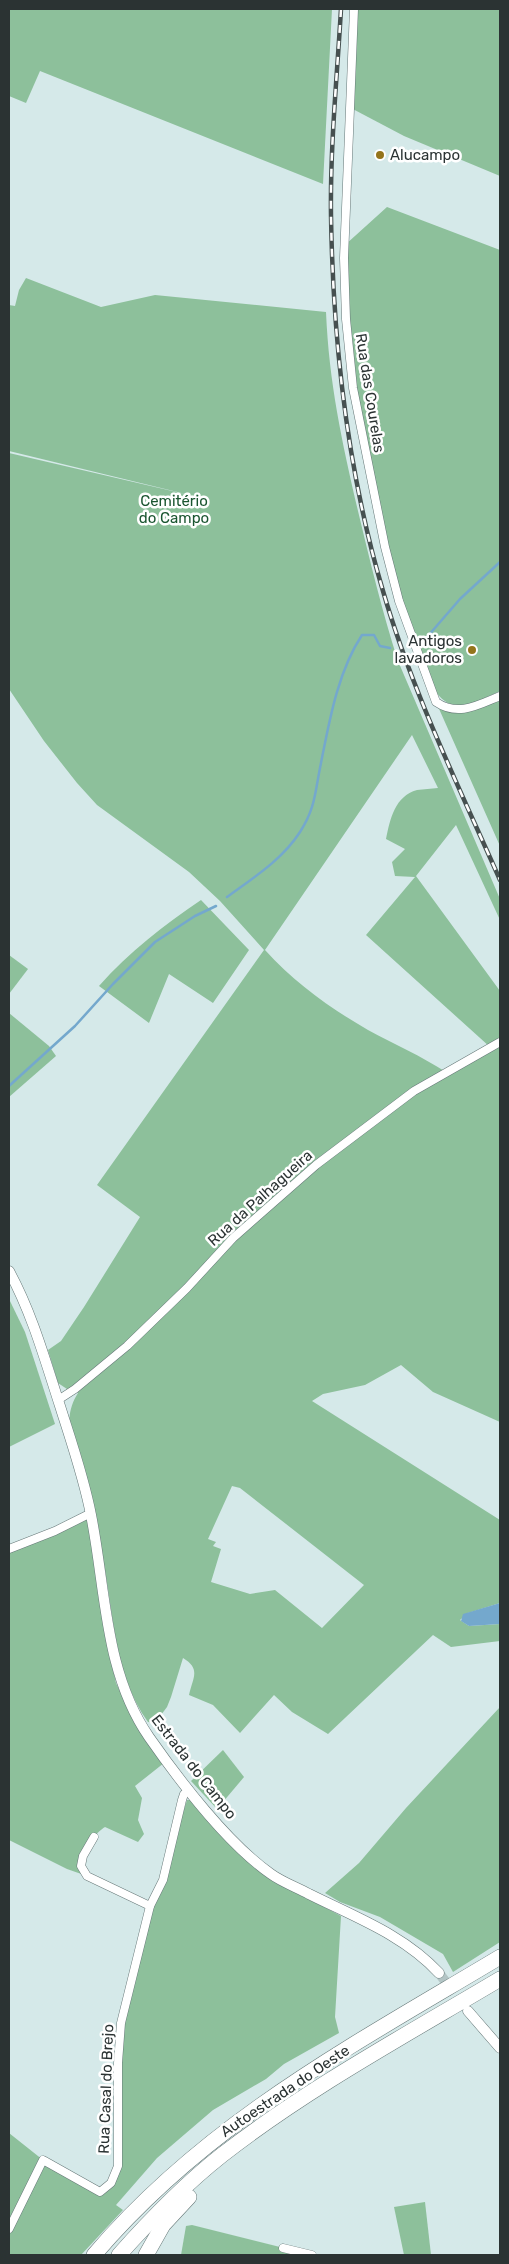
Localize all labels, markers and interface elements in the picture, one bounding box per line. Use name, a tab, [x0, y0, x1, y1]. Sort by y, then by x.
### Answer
place label: Alucampo	[390, 146, 460, 164]
marker: Alucampo	[374, 149, 386, 161]
street label: Rua das Courelas	[352, 332, 388, 454]
park label: Cemitério do Campo	[139, 492, 209, 527]
place label: Antigos lavadoros	[395, 632, 462, 667]
marker: Antigos lavadoros	[466, 644, 478, 656]
street label: Rua da Palhagueira	[204, 1146, 316, 1250]
street label: Estrada do Campo	[148, 1711, 240, 1823]
street label: Rua Casal do Brejo	[95, 2024, 117, 2154]
street label: Autoestrada do Oeste	[217, 2041, 353, 2141]

